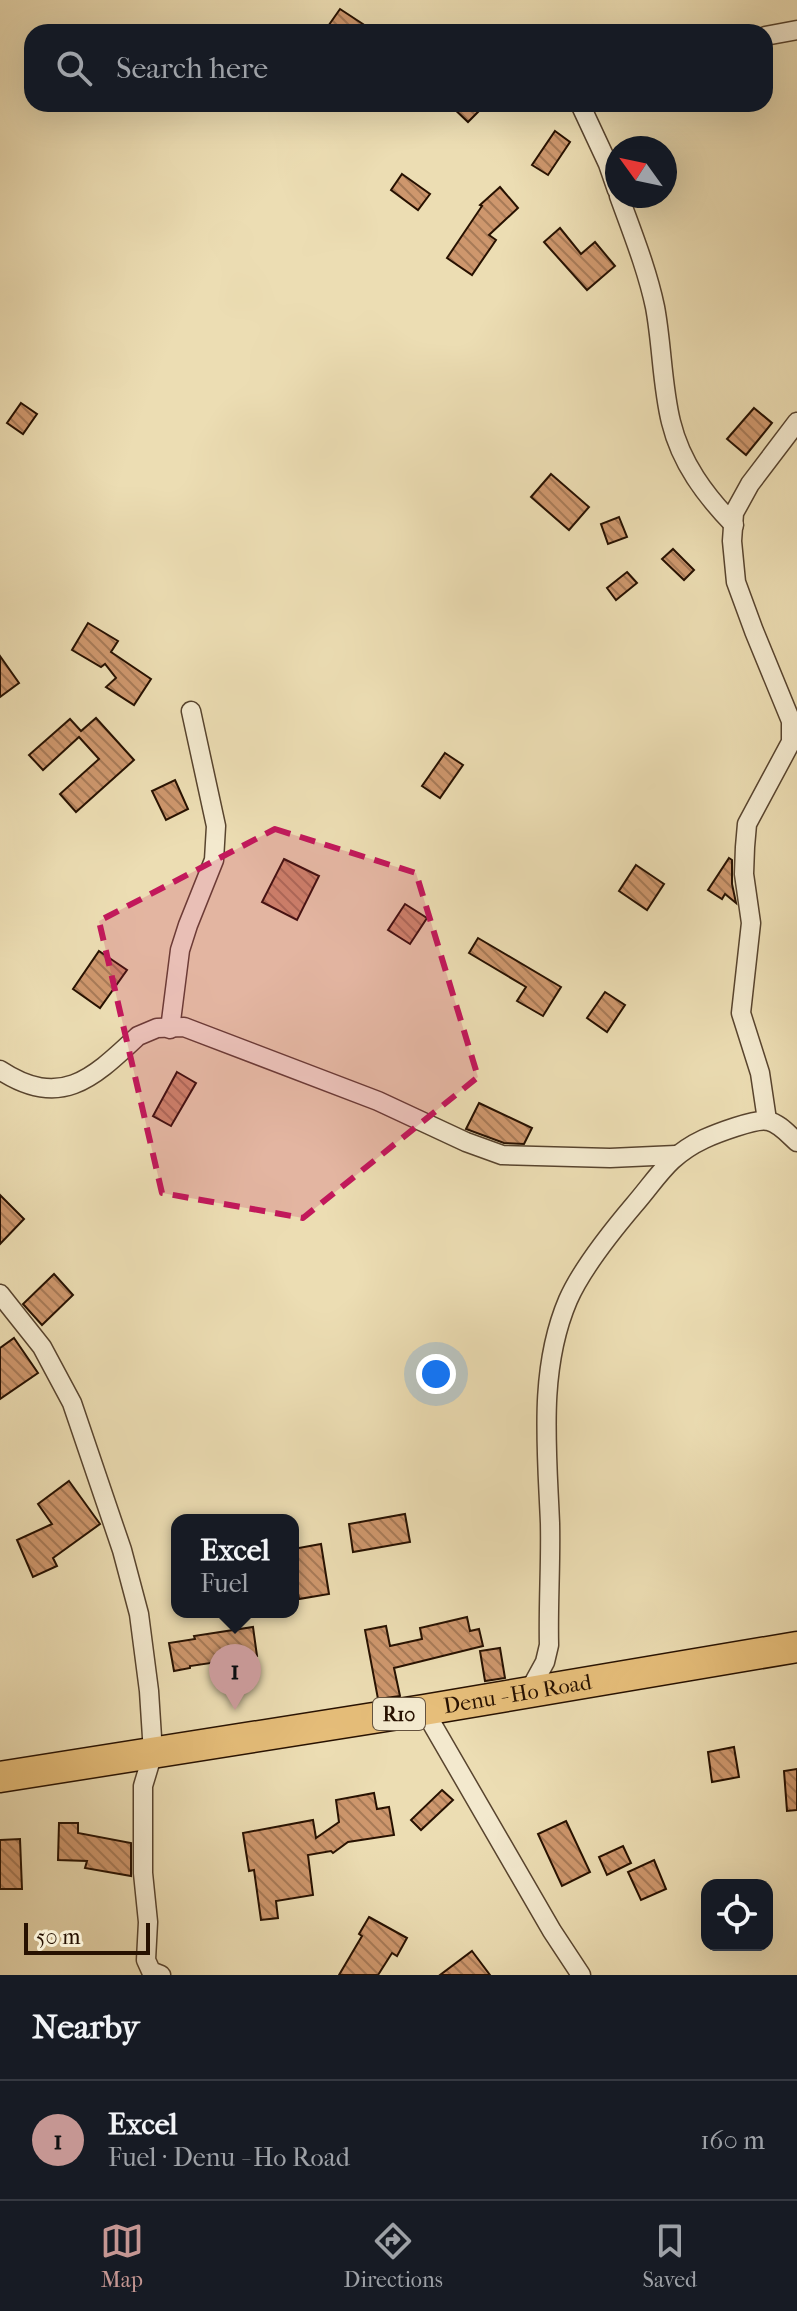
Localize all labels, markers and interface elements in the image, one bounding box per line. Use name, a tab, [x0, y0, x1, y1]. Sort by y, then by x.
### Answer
search box	[24, 24, 773, 112]
icon: search	[52, 46, 96, 90]
text: Search here	[116, 51, 268, 86]
north arrow	[605, 136, 677, 208]
your location	[416, 1354, 456, 1394]
popup	[171, 1514, 299, 1618]
text: Excel	[200, 1533, 270, 1568]
text: Fuel	[200, 1568, 249, 1599]
pin: 1	[209, 1644, 261, 1710]
street label: Denu - Ho Road	[441, 1669, 594, 1720]
road number: R10	[373, 1698, 425, 1730]
map controls	[701, 1879, 773, 1951]
button: locate	[701, 1879, 773, 1951]
scale bar	[24, 1919, 150, 1955]
text: 50 m	[36, 1924, 81, 1950]
text: Nearby	[32, 2007, 139, 2047]
text: Excel	[108, 2107, 178, 2142]
text: 1	[53, 2125, 63, 2156]
text: 160 m	[700, 2125, 765, 2156]
text: Fuel · Denu - Ho Road	[108, 2142, 350, 2173]
tab: Map	[100, 2219, 144, 2293]
tab: Directions	[344, 2219, 443, 2293]
tab: Saved	[643, 2219, 697, 2293]

